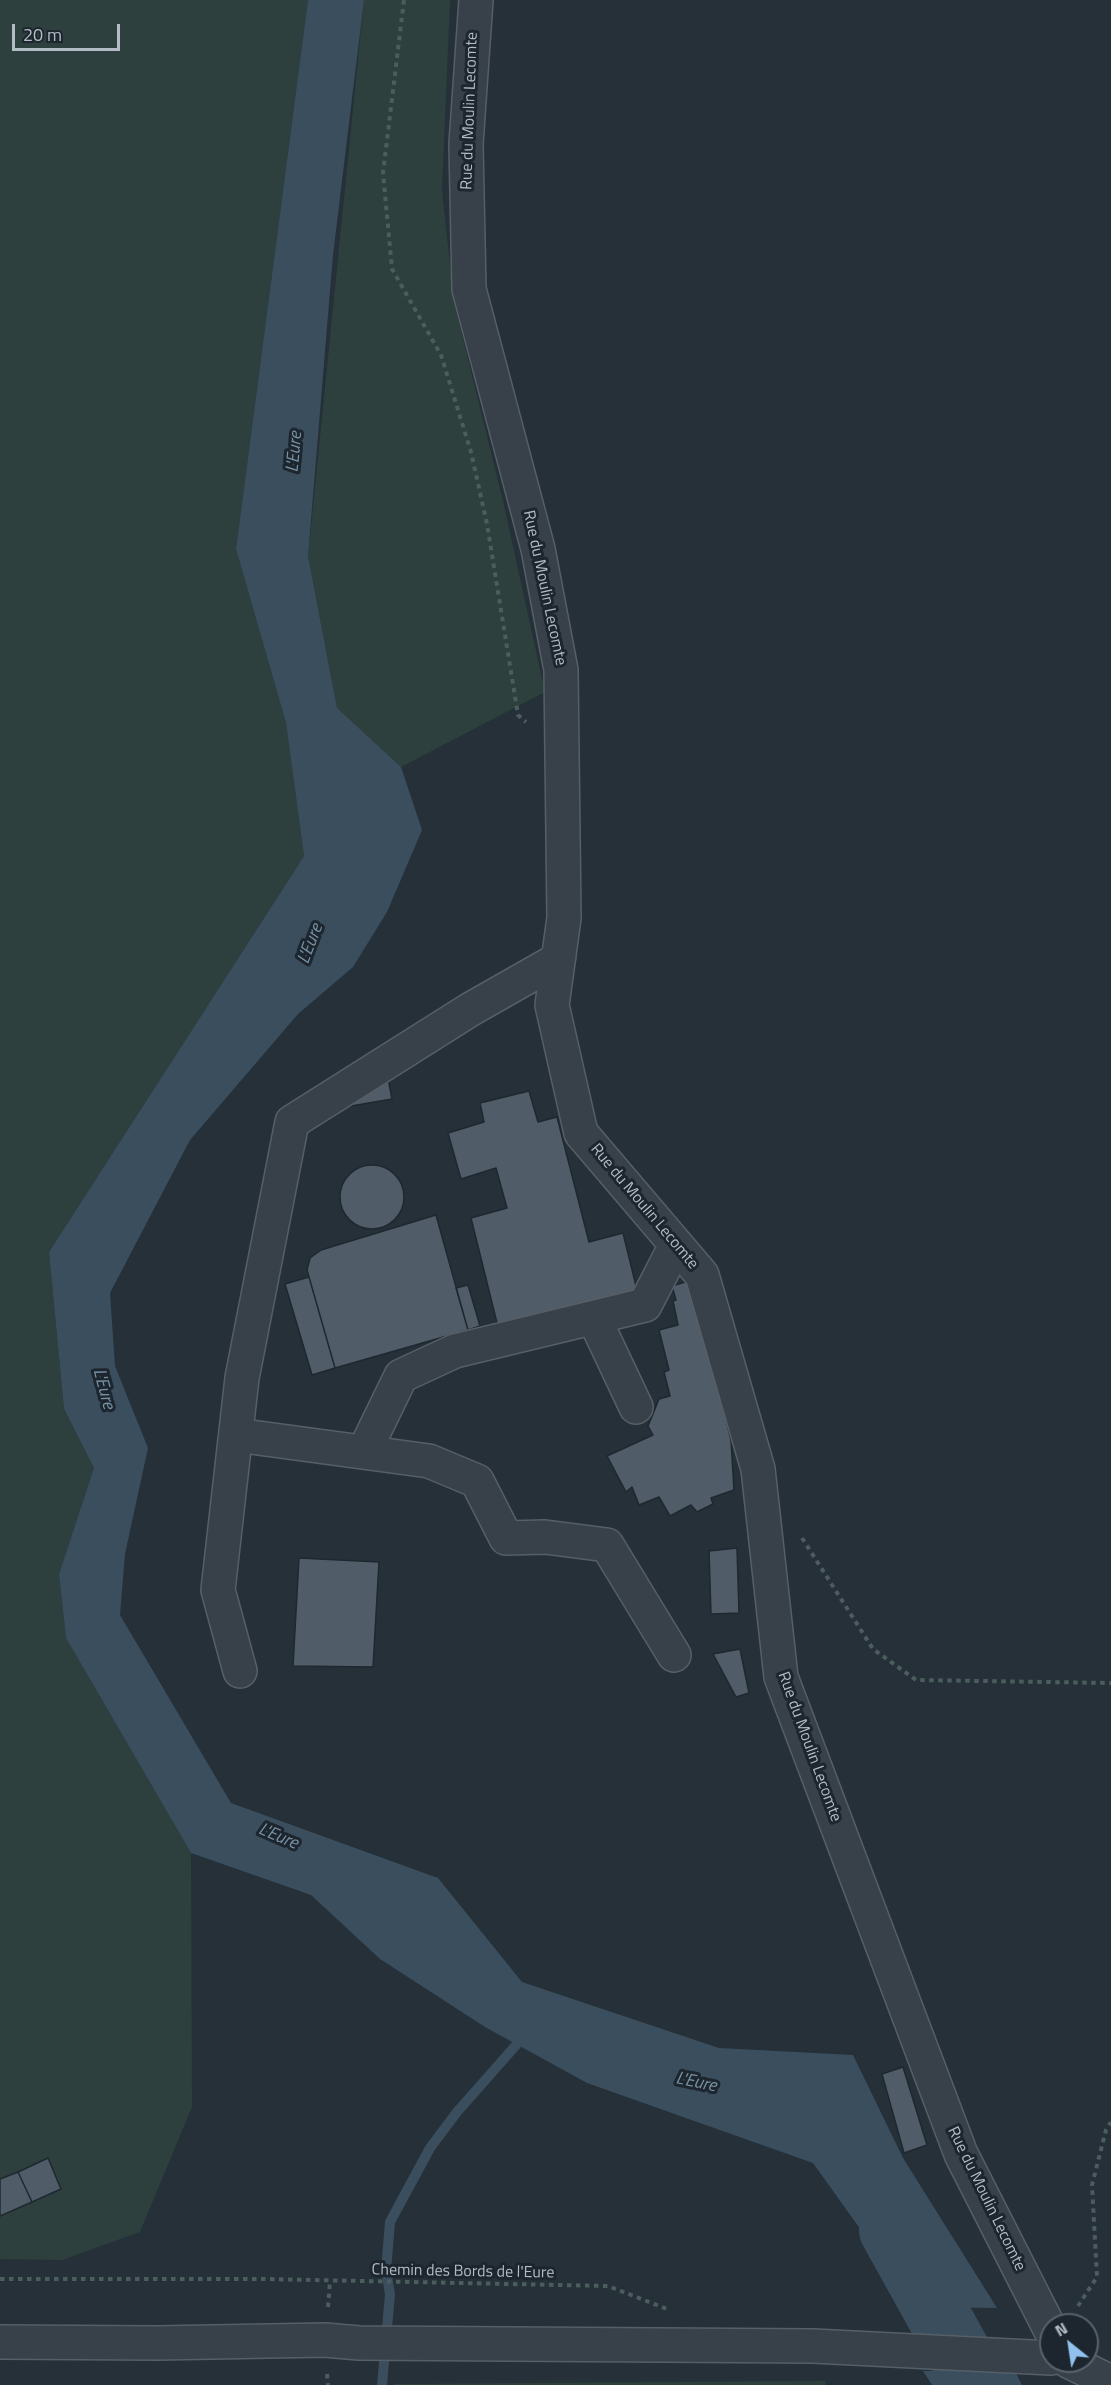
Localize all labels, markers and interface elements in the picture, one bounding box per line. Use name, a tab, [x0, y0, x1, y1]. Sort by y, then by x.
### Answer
scale bar	[15, 12, 123, 50]
text: 20 m	[23, 21, 62, 48]
street label: Rue du Moulin Lecomte	[458, 32, 482, 190]
water label: L'Eure	[282, 431, 308, 473]
street label: Rue du Moulin Lecomte	[518, 509, 570, 667]
water label: L'Eure	[294, 921, 328, 967]
street label: Rue du Moulin Lecomte	[586, 1140, 702, 1274]
water label: L'Eure	[87, 1366, 119, 1412]
street label: Rue du Moulin Lecomte	[773, 1669, 845, 1825]
water label: L'Eure	[255, 1819, 301, 1855]
water label: L'Eure	[674, 2068, 718, 2098]
street label: Rue du Moulin Lecomte	[943, 2124, 1029, 2274]
street label: Chemin des Bords de l'Eure	[372, 2261, 554, 2283]
north arrow	[1039, 2313, 1099, 2373]
text: N	[1050, 2316, 1072, 2342]

